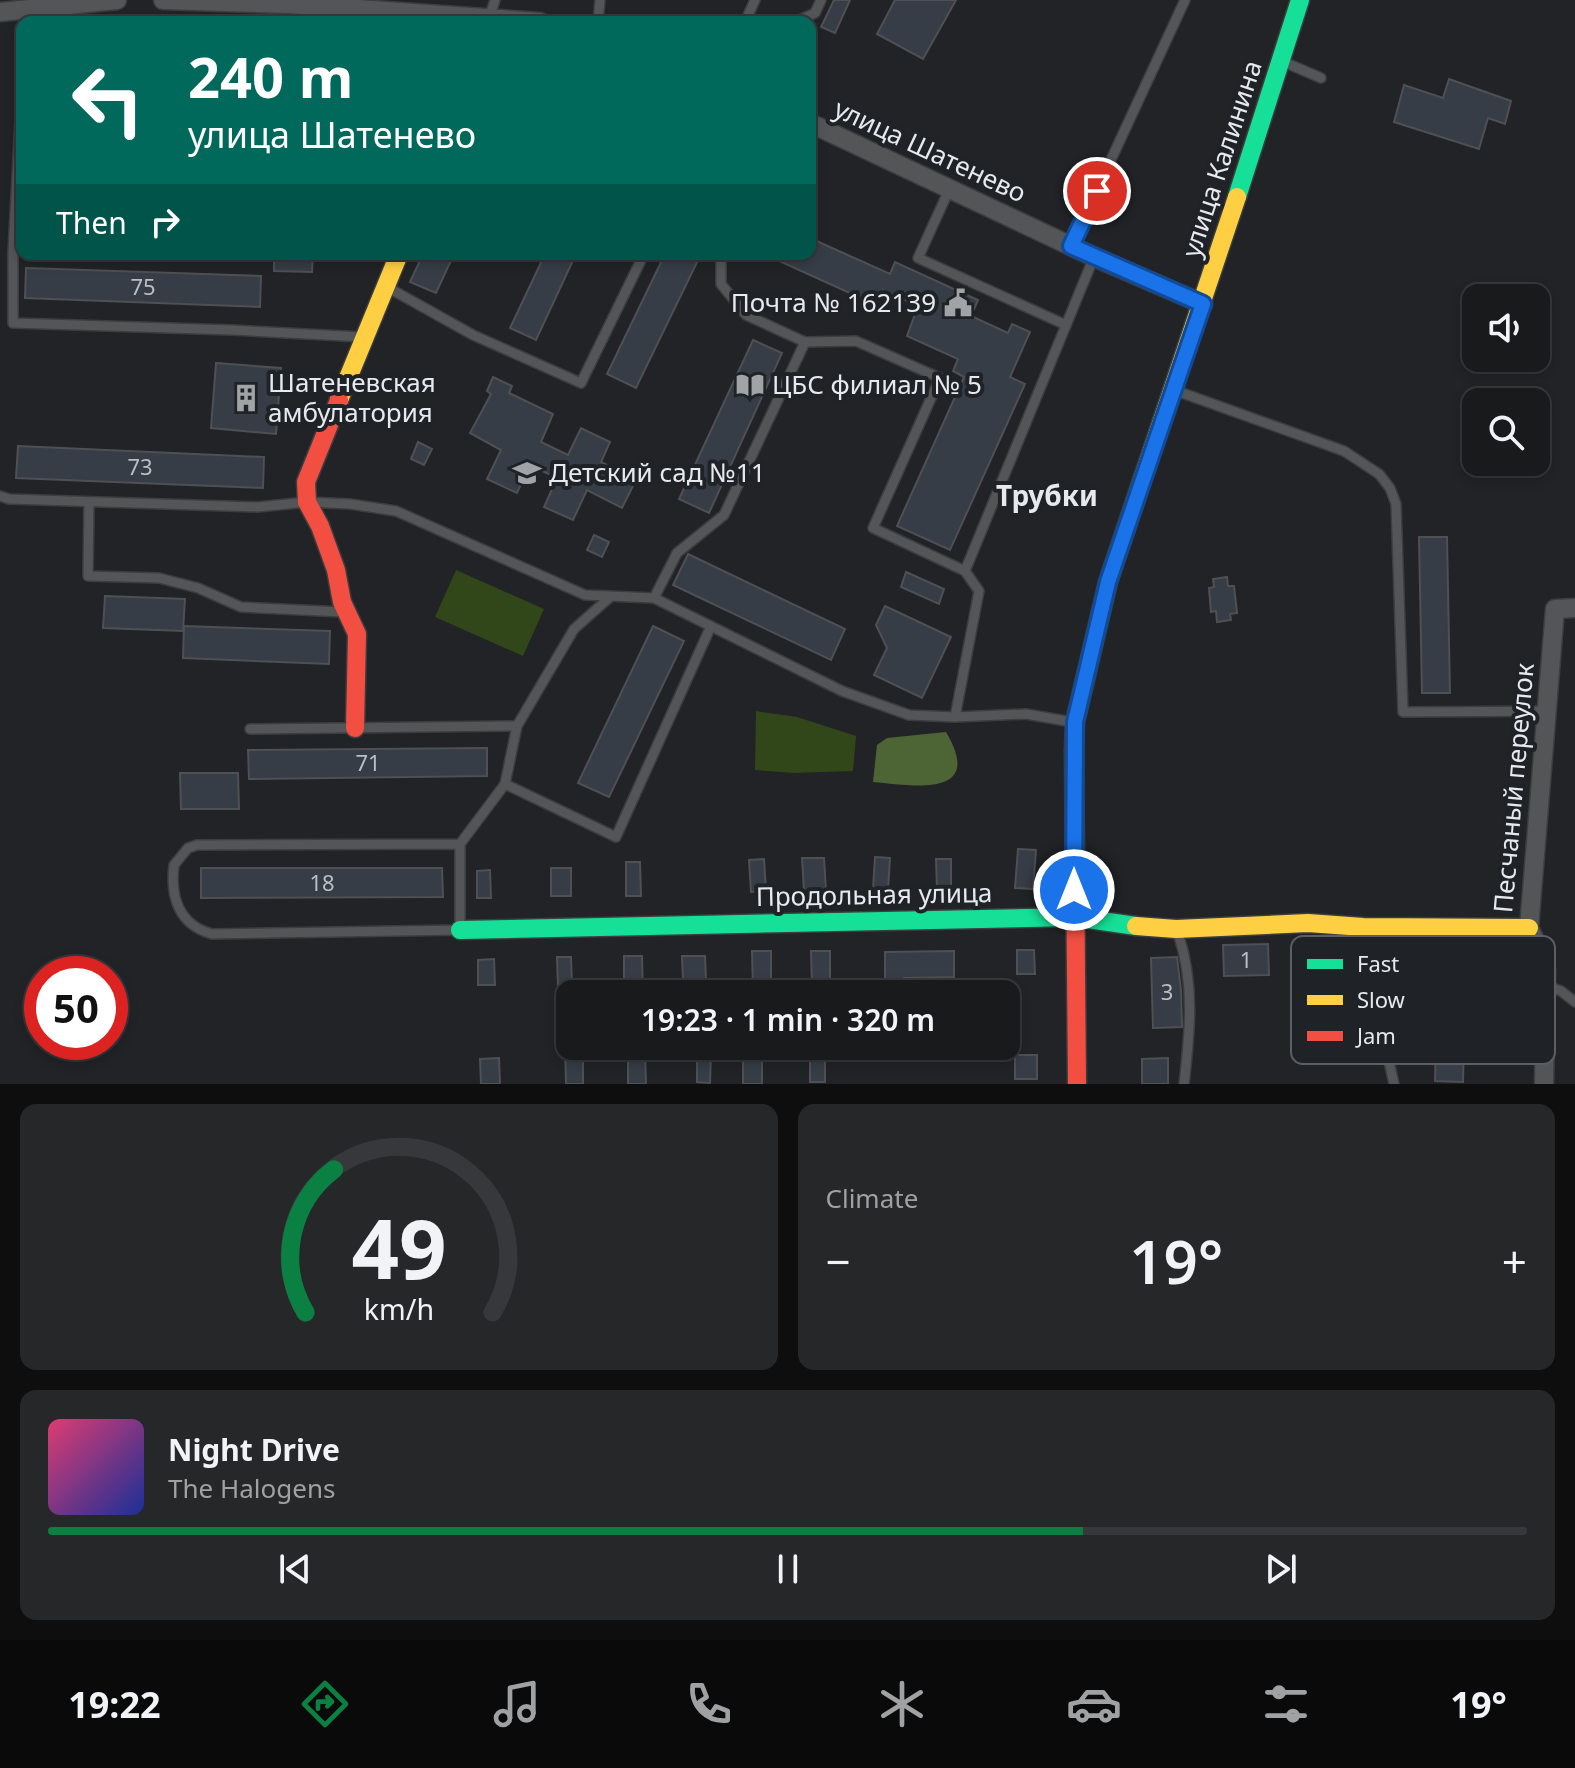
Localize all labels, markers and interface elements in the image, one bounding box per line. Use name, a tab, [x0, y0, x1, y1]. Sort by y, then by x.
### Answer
text: 240 m	[188, 38, 353, 114]
icon: left	[56, 48, 160, 152]
street label: улица Калинина	[1172, 56, 1270, 262]
street label: улица Шатенево	[828, 90, 1032, 210]
text: улица Шатенево	[188, 110, 476, 159]
pin	[1063, 157, 1131, 225]
icon: arrive	[1075, 169, 1119, 213]
icon: right	[143, 200, 187, 244]
text: Then	[56, 202, 127, 243]
house number: 75	[130, 271, 156, 301]
place label: Почта № 162139	[731, 284, 936, 320]
map controls	[1462, 284, 1550, 476]
button: sound	[1462, 284, 1550, 372]
public building icon: Почта № 162139	[943, 288, 973, 318]
place label: Шатеневская амбулатория	[268, 364, 436, 430]
place label: ЦБС филиал № 5	[772, 366, 982, 402]
library icon: ЦБС филиал № 5	[735, 370, 765, 400]
building icon: Шатеневская амбулатория	[231, 383, 261, 413]
button: search	[1462, 388, 1550, 476]
house number: 73	[127, 451, 153, 481]
place label: Детский сад №11	[549, 454, 766, 490]
school or university icon: Детский сад №11	[512, 458, 542, 488]
district label: Трубки	[996, 476, 1098, 514]
street label: Песчаный переулок	[1484, 661, 1542, 914]
house number: 71	[355, 747, 381, 777]
position arrow	[1032, 848, 1116, 932]
house number: 18	[309, 867, 335, 897]
street label: Продольная улица	[755, 874, 993, 914]
legend	[1291, 936, 1555, 1064]
house number: 1	[1240, 944, 1252, 974]
text: Fast	[1357, 948, 1399, 978]
speed limit sign: 50	[24, 956, 128, 1060]
house number: 3	[1161, 976, 1173, 1006]
text: Slow	[1357, 984, 1406, 1014]
text: 19:23 · 1 min · 320 m	[641, 999, 935, 1040]
text: Jam	[1355, 1020, 1396, 1050]
text: Climate	[826, 1180, 918, 1216]
text: 49	[351, 1190, 446, 1303]
text: 19°	[1129, 1220, 1223, 1302]
text: −	[826, 1231, 851, 1291]
text: +	[1502, 1231, 1527, 1291]
text: km/h	[364, 1289, 434, 1328]
text: Night Drive	[168, 1429, 340, 1470]
text: The Halogens	[168, 1470, 335, 1506]
icon: previous	[273, 1547, 317, 1591]
icon: pause	[766, 1547, 810, 1591]
icon: next	[1259, 1547, 1303, 1591]
icon: directions	[297, 1676, 353, 1732]
icon: music	[489, 1676, 545, 1732]
icon: phone	[681, 1676, 737, 1732]
icon: climate	[874, 1676, 930, 1732]
icon: car	[1066, 1676, 1122, 1732]
icon: filters	[1258, 1676, 1314, 1732]
text: 19:22	[68, 1680, 161, 1729]
text: 19°	[1450, 1680, 1507, 1729]

